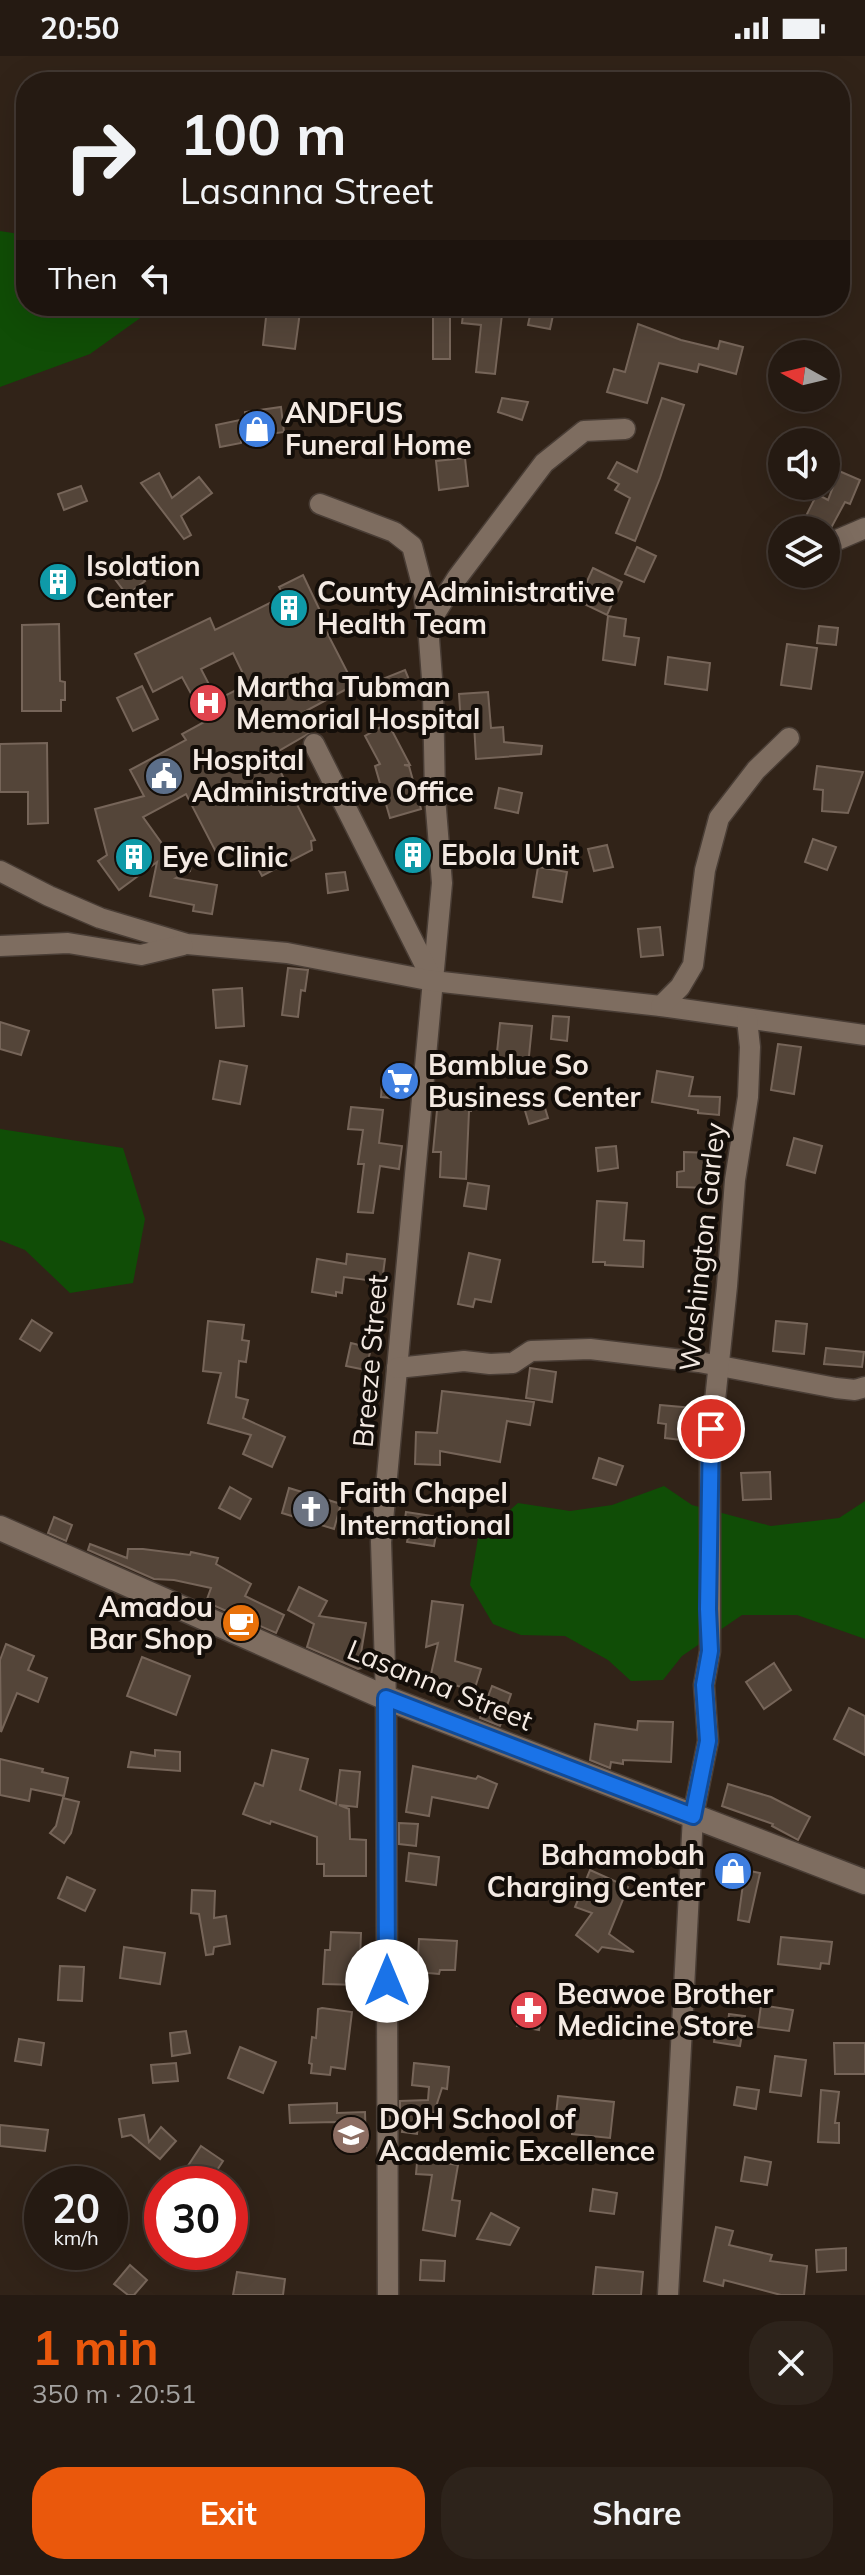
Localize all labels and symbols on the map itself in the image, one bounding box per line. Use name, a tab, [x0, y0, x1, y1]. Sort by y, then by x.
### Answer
north arrow	[768, 340, 840, 412]
place label: ANDFUS Funeral Home	[285, 395, 472, 462]
shop icon: ANDFUS Funeral Home	[236, 408, 278, 450]
place label: Isolation Center	[86, 548, 201, 615]
building icon: Isolation Center	[37, 561, 79, 603]
place label: County Administrative Health Team	[317, 574, 615, 641]
building icon: County Administrative Health Team	[268, 587, 310, 629]
place label: Martha Tubman Memorial Hospital	[236, 669, 480, 736]
hospital icon: Martha Tubman Memorial Hospital	[187, 682, 229, 724]
place label: Hospital Administrative Office	[192, 742, 474, 809]
public building icon: Hospital Administrative Office	[143, 755, 185, 797]
building icon: Ebola Unit	[392, 834, 434, 876]
building icon: Eye Clinic	[113, 836, 155, 878]
place label: Ebola Unit	[441, 837, 580, 872]
place label: Eye Clinic	[162, 839, 288, 874]
place label: Bamblue So Business Center	[428, 1047, 641, 1114]
supermarket icon: Bamblue So Business Center	[379, 1060, 421, 1102]
street label: Washington Garley	[671, 1121, 732, 1373]
street label: Breeze Street	[345, 1273, 395, 1449]
pin	[677, 1395, 745, 1463]
place label: Faith Chapel International	[339, 1475, 511, 1542]
church icon: Faith Chapel International	[290, 1488, 332, 1530]
place label: Amadou Bar Shop	[89, 1589, 213, 1656]
cafe icon: Amadou Bar Shop	[220, 1602, 262, 1644]
street label: Lasanna Street	[342, 1631, 538, 1738]
place label: Bahamobah Charging Center	[487, 1837, 705, 1904]
shop icon: Bahamobah Charging Center	[712, 1850, 754, 1892]
position arrow	[345, 1939, 429, 2023]
place label: Beawoe Brother Medicine Store	[557, 1976, 773, 2043]
pharmacy icon: Beawoe Brother Medicine Store	[508, 1989, 550, 2031]
place label: DOH School of Academic Excellence	[379, 2101, 655, 2168]
school or university icon: DOH School of Academic Excellence	[330, 2114, 372, 2156]
speed limit sign: 30	[144, 2166, 248, 2270]

